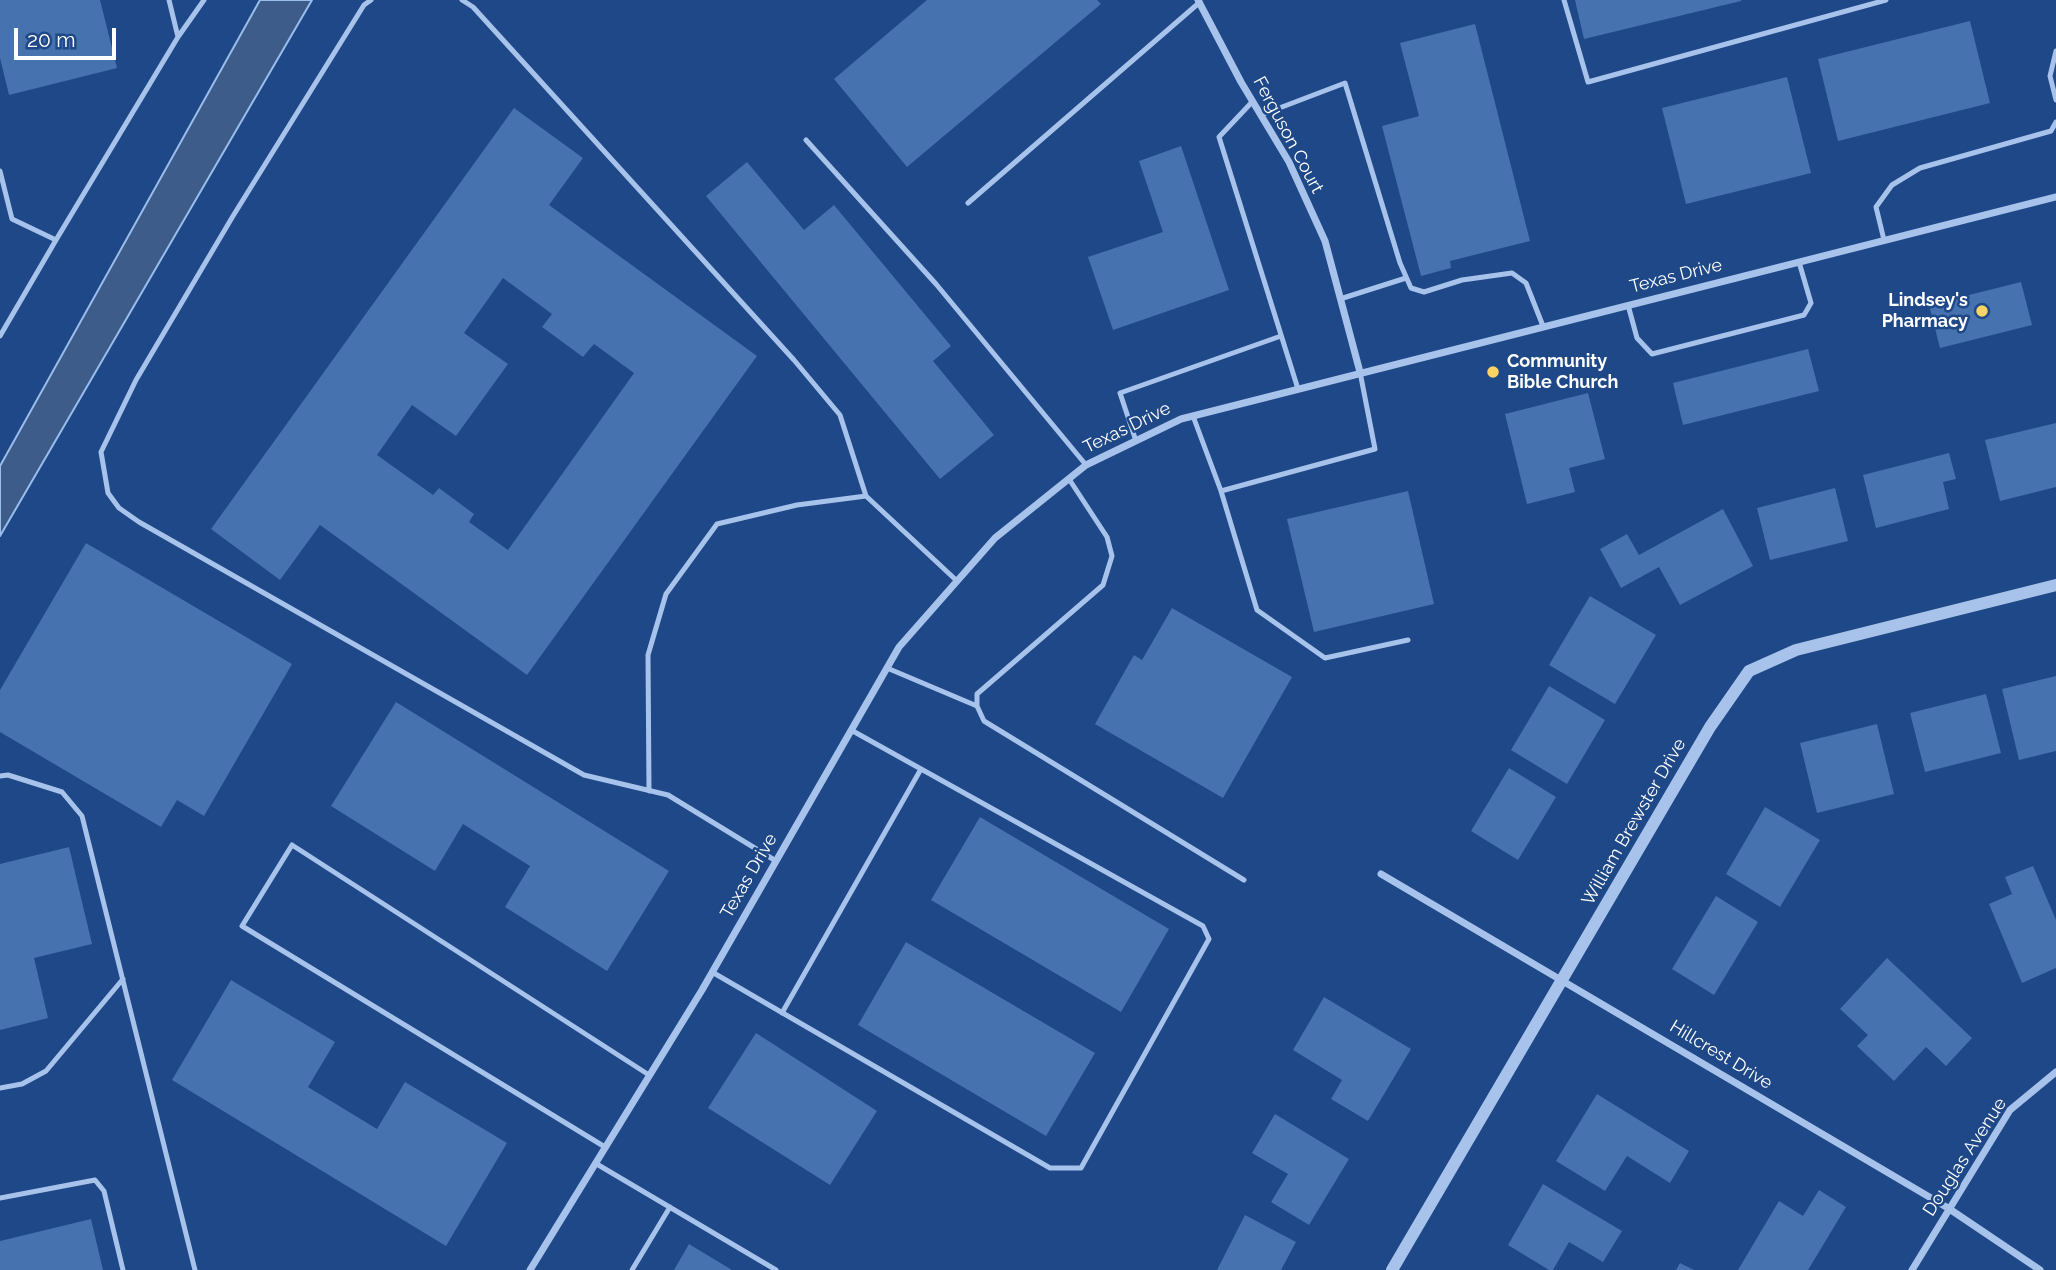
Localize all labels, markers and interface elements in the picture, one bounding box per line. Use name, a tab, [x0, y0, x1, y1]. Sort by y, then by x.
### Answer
scale bar	[18, 14, 119, 58]
text: 20 m	[27, 27, 75, 52]
street label: Ferguson Court	[1248, 73, 1328, 197]
street label: Texas Drive	[1628, 254, 1724, 298]
place label: Lindsey's Pharmacy	[1882, 290, 1968, 332]
marker: Lindsey's Pharmacy	[1974, 303, 1990, 319]
place label: Community Bible Church	[1507, 351, 1618, 394]
marker: Community Bible Church	[1485, 364, 1501, 380]
street label: Texas Drive	[1080, 398, 1174, 458]
street label: William Brewster Drive	[1577, 735, 1691, 909]
street label: Texas Drive	[716, 830, 782, 922]
street label: Hillcrest Drive	[1666, 1016, 1776, 1094]
street label: Douglas Avenue	[1919, 1094, 2011, 1220]

